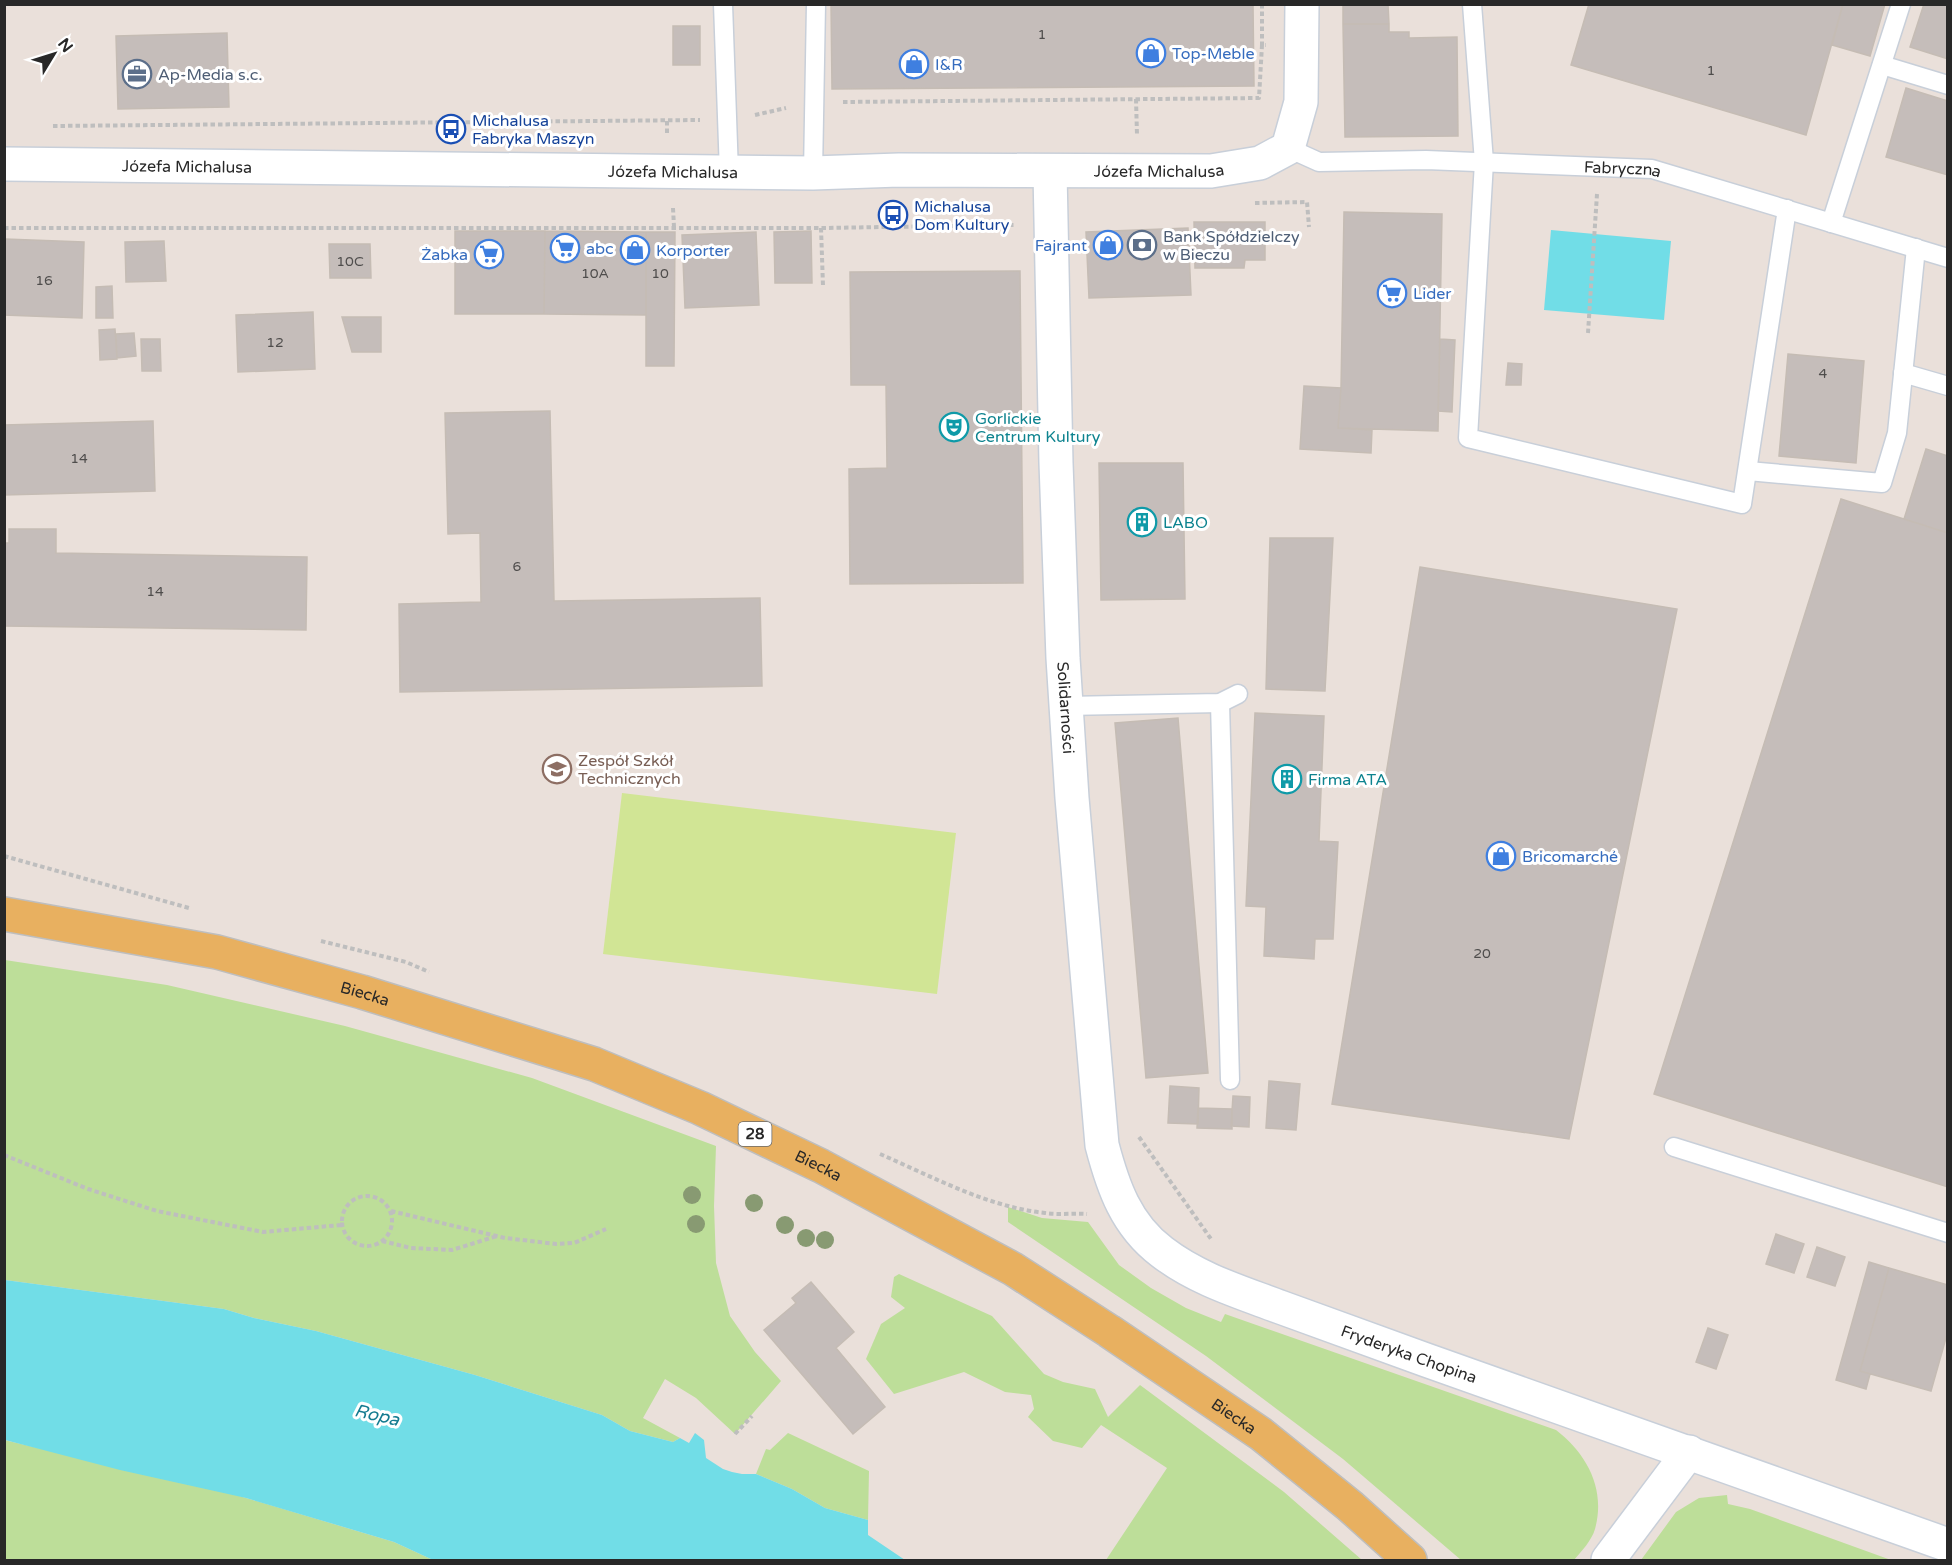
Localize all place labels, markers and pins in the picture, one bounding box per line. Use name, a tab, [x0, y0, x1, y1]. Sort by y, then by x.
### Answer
shop icon: Top-Meble	[1135, 37, 1167, 69]
place label: Top-Meble	[1172, 44, 1255, 64]
shop icon: I&R	[898, 48, 930, 80]
place label: I&R	[935, 55, 963, 75]
office icon: Ap-Media s.c.	[121, 58, 153, 90]
place label: Ap-Media s.c.	[158, 65, 262, 85]
place label: Michalusa Fabryka Maszyn	[472, 111, 594, 149]
bus stop icon: Michalusa Fabryka Maszyn	[435, 113, 467, 145]
place label: Michalusa Dom Kultury	[914, 197, 1010, 235]
bus stop icon: Michalusa Dom Kultury	[877, 199, 909, 231]
place label: Bank Spółdzielczy w Bieczu	[1163, 227, 1300, 265]
shop icon: Fajrant	[1092, 229, 1124, 261]
bank icon: Bank Spółdzielczy w Bieczu	[1126, 229, 1158, 261]
supermarket icon: abc	[549, 232, 581, 264]
shop icon: Korporter	[619, 234, 651, 266]
place label: Fajrant	[1035, 236, 1087, 256]
supermarket icon: Żabka	[473, 238, 505, 270]
place label: abc	[586, 239, 614, 259]
place label: Korporter	[656, 241, 731, 261]
place label: Żabka	[421, 245, 468, 265]
supermarket icon: Lider	[1376, 277, 1408, 309]
place label: Lider	[1413, 284, 1452, 304]
place label: Gorlickie Centrum Kultury	[975, 409, 1101, 447]
theatre icon: Gorlickie Centrum Kultury	[938, 411, 970, 443]
building icon: LABO	[1126, 506, 1158, 538]
place label: LABO	[1163, 513, 1208, 533]
place label: Zespół Szkół Technicznych	[578, 751, 681, 789]
school or university icon: Zespół Szkół Technicznych	[541, 753, 573, 785]
building icon: Firma ATA	[1271, 763, 1303, 795]
place label: Firma ATA	[1308, 770, 1387, 790]
shop icon: Bricomarché	[1485, 840, 1517, 872]
place label: Bricomarché	[1522, 847, 1618, 867]

